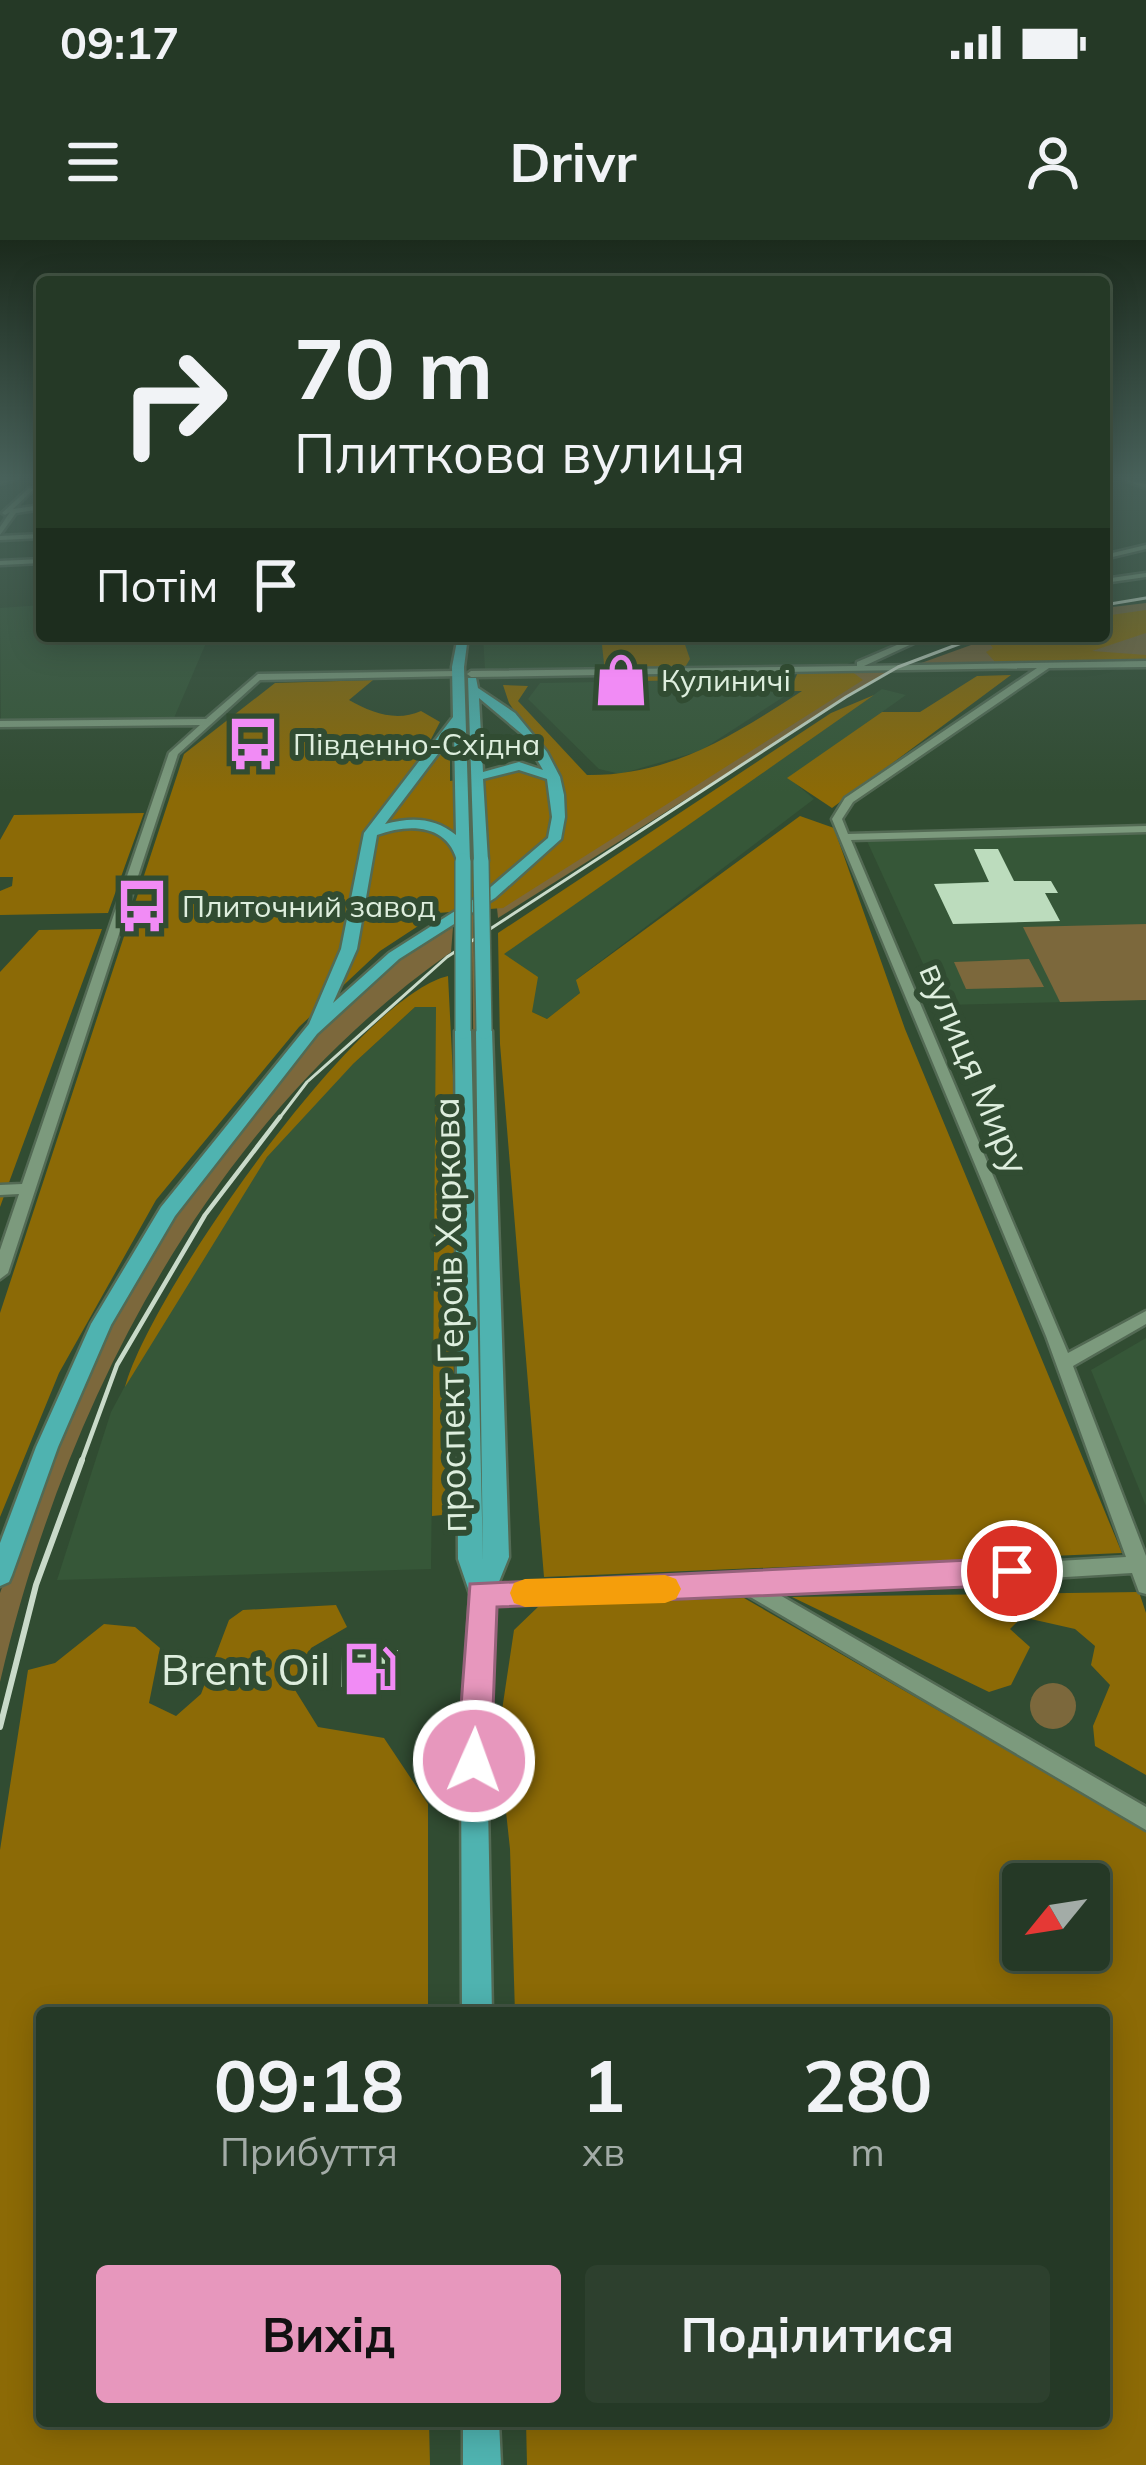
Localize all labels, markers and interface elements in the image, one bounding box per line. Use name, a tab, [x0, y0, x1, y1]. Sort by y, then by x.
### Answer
text: 09:17	[60, 14, 179, 70]
text: Drivr	[509, 128, 637, 196]
icon: menu	[60, 129, 126, 195]
icon: person	[1020, 129, 1086, 195]
text: 70 m	[294, 315, 493, 420]
icon: right	[96, 324, 252, 480]
text: Плиткова вулиця	[294, 419, 746, 487]
icon: arrive	[243, 552, 309, 618]
text: Потім	[96, 557, 219, 613]
shop icon: Кулиничі	[592, 651, 650, 709]
place label: Кулиничі	[661, 661, 791, 699]
bus stop icon: Південно-Східна	[224, 715, 282, 773]
place label: Південно-Східна	[293, 725, 540, 763]
bus stop icon: Плиточний завод	[113, 877, 171, 935]
place label: Плиточний завод	[182, 887, 436, 925]
street label: вулиця Миру	[910, 955, 1040, 1181]
street label: проспект Героїв Харкова	[423, 1097, 475, 1533]
pin	[961, 1520, 1063, 1622]
icon: arrive	[979, 1538, 1045, 1604]
fuel station icon: Brent Oil	[341, 1640, 399, 1698]
place label: Brent Oil	[161, 1643, 330, 1696]
position arrow	[411, 1698, 537, 1824]
north arrow	[1002, 1863, 1110, 1971]
map controls	[1002, 1863, 1110, 1971]
text: 09:18	[214, 2040, 404, 2130]
text: 1	[582, 2040, 625, 2130]
text: 280	[803, 2040, 932, 2130]
text: Прибуття	[220, 2127, 398, 2176]
text: хв	[582, 2127, 625, 2176]
text: m	[850, 2127, 885, 2176]
button: Вихід	[96, 2265, 561, 2403]
button: Поділитися	[585, 2265, 1050, 2403]

